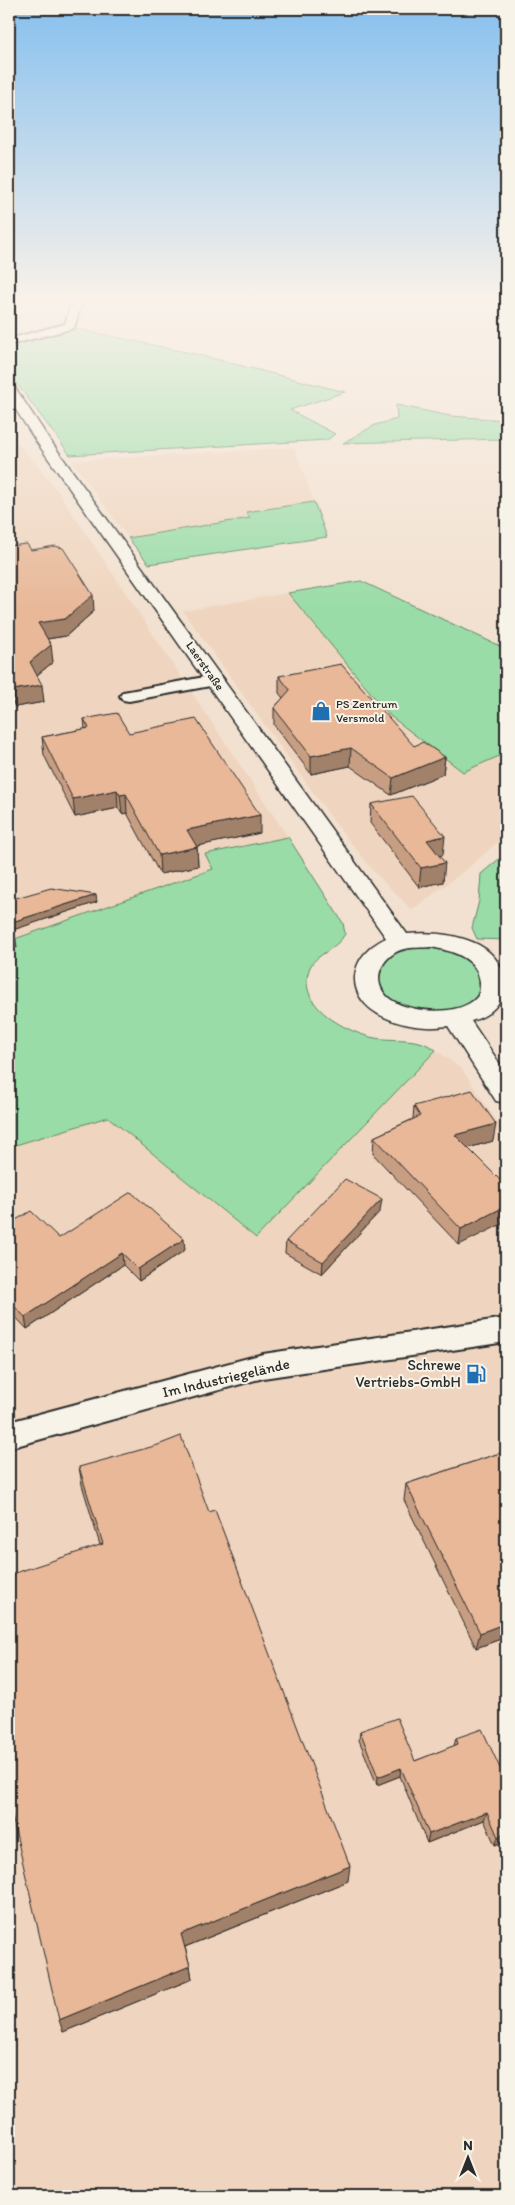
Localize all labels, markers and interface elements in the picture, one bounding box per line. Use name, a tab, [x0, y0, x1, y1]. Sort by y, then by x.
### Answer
street label: Laerstraße	[183, 639, 227, 693]
place label: PS Zentrum Versmold	[336, 697, 398, 725]
shop icon: PS Zentrum Versmold	[310, 700, 332, 722]
street label: Im Industriegelände	[161, 1355, 291, 1401]
place label: Schrewe Vertriebs-GmbH	[355, 1356, 461, 1391]
fuel station icon: Schrewe Vertriebs-GmbH	[465, 1363, 487, 1385]
north arrow	[442, 2132, 492, 2182]
text: N	[463, 2137, 473, 2154]

